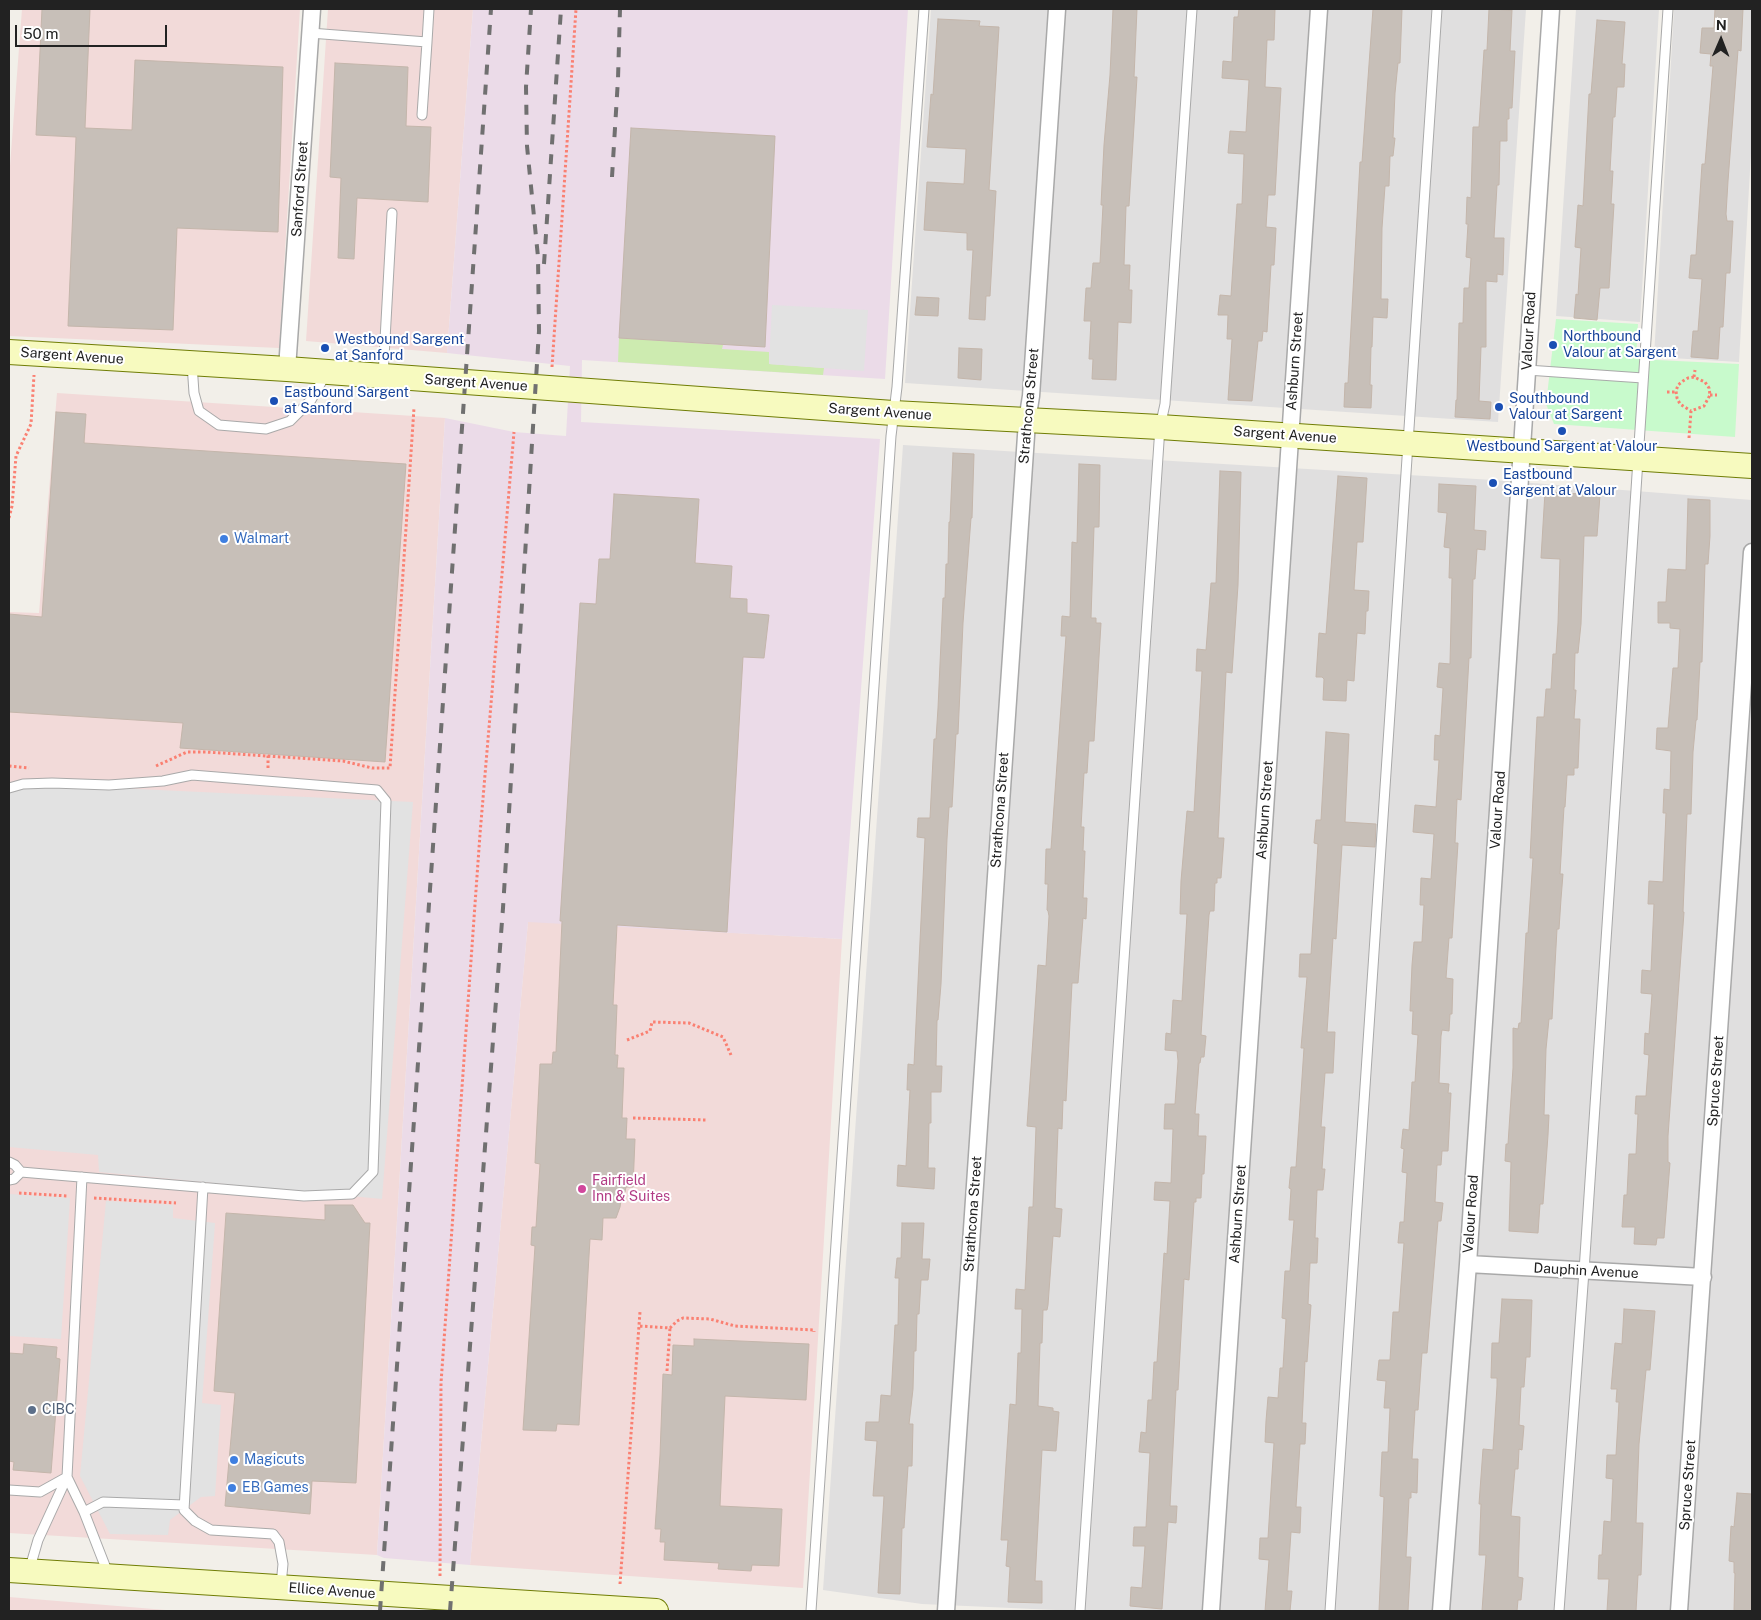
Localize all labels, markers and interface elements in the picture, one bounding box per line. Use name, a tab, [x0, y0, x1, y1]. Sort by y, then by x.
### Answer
scale bar	[18, 15, 170, 47]
north arrow	[1696, 15, 1746, 65]
text: N	[1716, 17, 1727, 33]
text: 50 m	[23, 25, 58, 42]
street label: Sanford Street	[288, 140, 312, 238]
street label: Valour Road	[1519, 291, 1539, 371]
street label: Ashburn Street	[1283, 311, 1307, 411]
place label: Northbound Valour at Sargent	[1563, 329, 1677, 362]
place label: Westbound Sargent at Sanford	[335, 332, 464, 364]
marker: Northbound Valour at Sargent	[1547, 339, 1559, 351]
marker: Westbound Sargent at Sanford	[319, 342, 331, 354]
street label: Sargent Avenue	[20, 344, 124, 368]
street label: Strathcona Street	[1016, 347, 1042, 465]
street label: Sargent Avenue	[424, 371, 528, 395]
place label: Eastbound Sargent at Sanford	[284, 385, 409, 418]
place label: Southbound Valour at Sargent	[1509, 391, 1623, 424]
marker: Eastbound Sargent at Sanford	[268, 395, 280, 407]
street label: Sargent Avenue	[828, 400, 932, 424]
marker: Southbound Valour at Sargent	[1493, 401, 1505, 413]
street label: Sargent Avenue	[1233, 423, 1337, 447]
marker: Westbound Sargent at Valour	[1556, 425, 1568, 437]
place label: Westbound Sargent at Valour	[1467, 439, 1657, 455]
place label: Eastbound Sargent at Valour	[1503, 467, 1617, 500]
marker: Eastbound Sargent at Valour	[1487, 477, 1499, 489]
place label: Walmart	[234, 531, 289, 547]
marker: Walmart	[218, 533, 230, 545]
street label: Strathcona Street	[988, 751, 1012, 869]
street label: Ashburn Street	[1253, 760, 1277, 860]
street label: Valour Road	[1487, 770, 1509, 850]
street label: Spruce Street	[1704, 1035, 1728, 1127]
street label: Strathcona Street	[961, 1155, 985, 1273]
street label: Ashburn Street	[1226, 1164, 1250, 1264]
place label: Fairfield Inn & Suites	[592, 1173, 670, 1206]
street label: Valour Road	[1460, 1174, 1482, 1254]
marker: Fairfield Inn & Suites	[576, 1183, 588, 1195]
street label: Dauphin Avenue	[1533, 1260, 1639, 1282]
place label: CIBC	[42, 1402, 75, 1418]
marker: CIBC	[26, 1404, 38, 1416]
street label: Spruce Street	[1676, 1439, 1700, 1531]
place label: Magicuts	[244, 1452, 304, 1468]
marker: Magicuts	[228, 1454, 240, 1466]
place label: EB Games	[242, 1480, 309, 1496]
marker: EB Games	[226, 1482, 238, 1494]
street label: Ellice Avenue	[288, 1580, 376, 1602]

